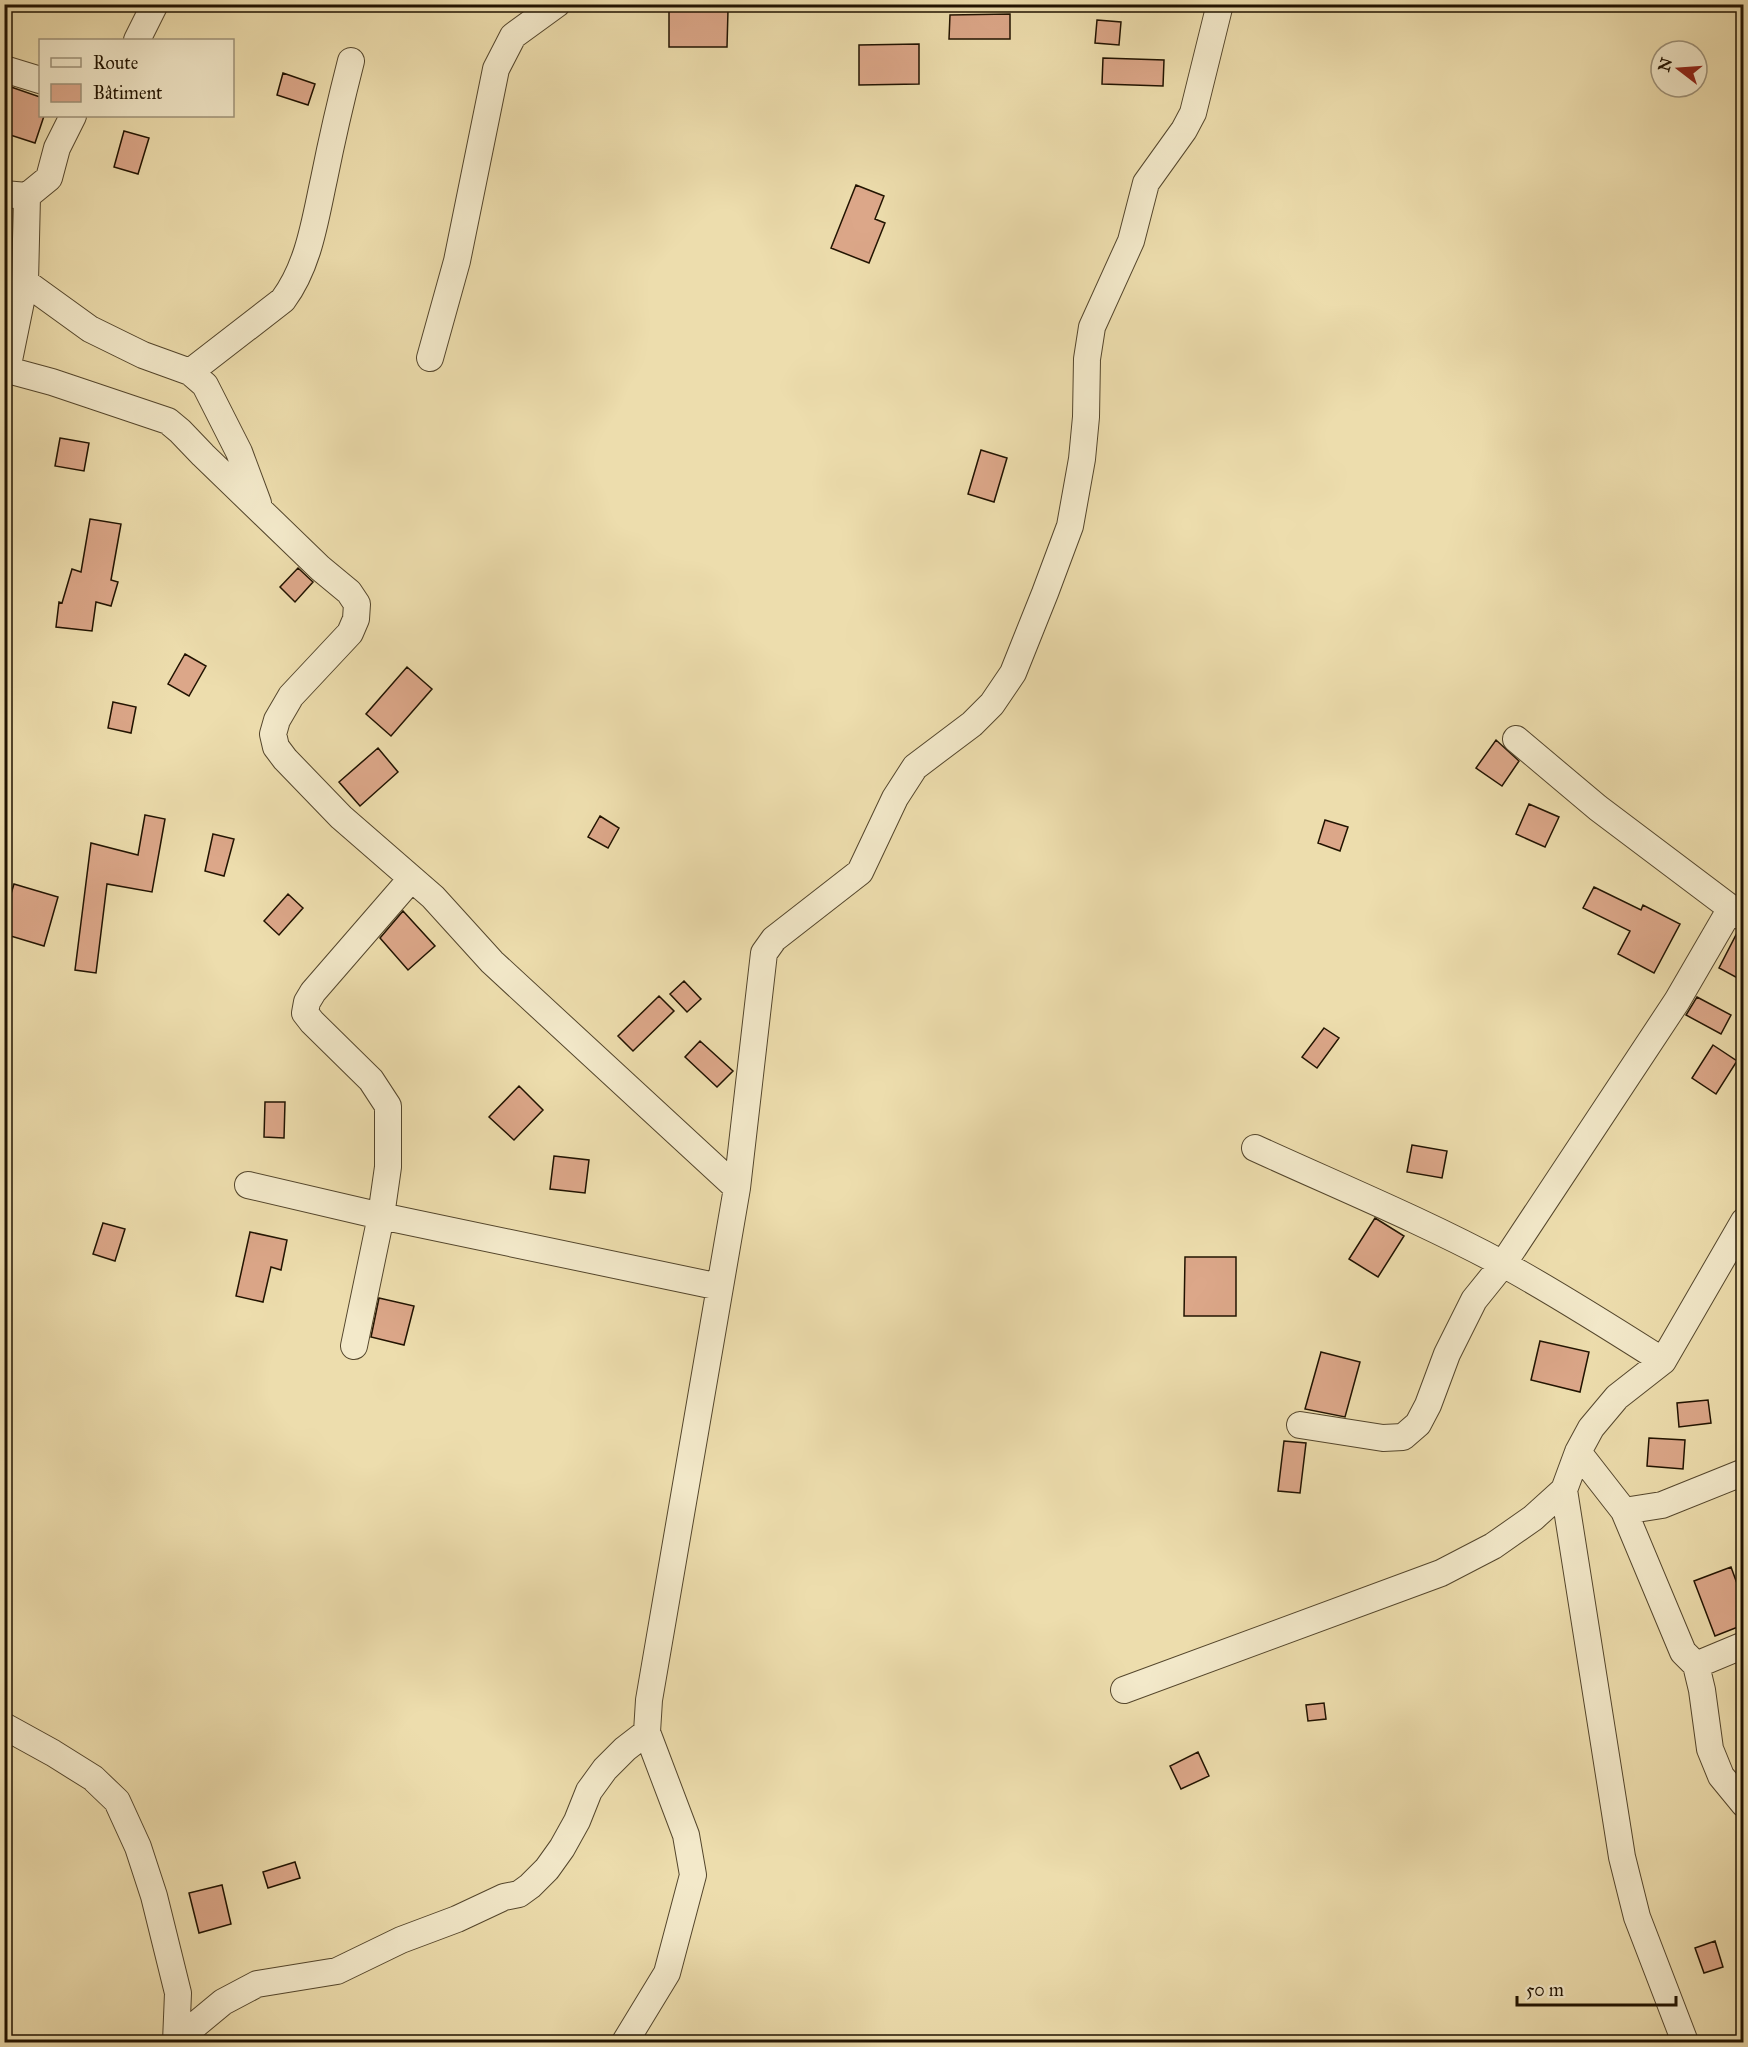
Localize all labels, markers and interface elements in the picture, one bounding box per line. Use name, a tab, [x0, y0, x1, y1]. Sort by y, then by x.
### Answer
legend	[39, 39, 234, 117]
north arrow	[1649, 39, 1709, 99]
text: Route	[93, 52, 138, 74]
text: N	[1654, 55, 1676, 74]
text: Bâtiment	[93, 82, 163, 104]
scale bar	[1517, 1969, 1676, 2007]
text: 50 m	[1526, 1979, 1564, 2001]

